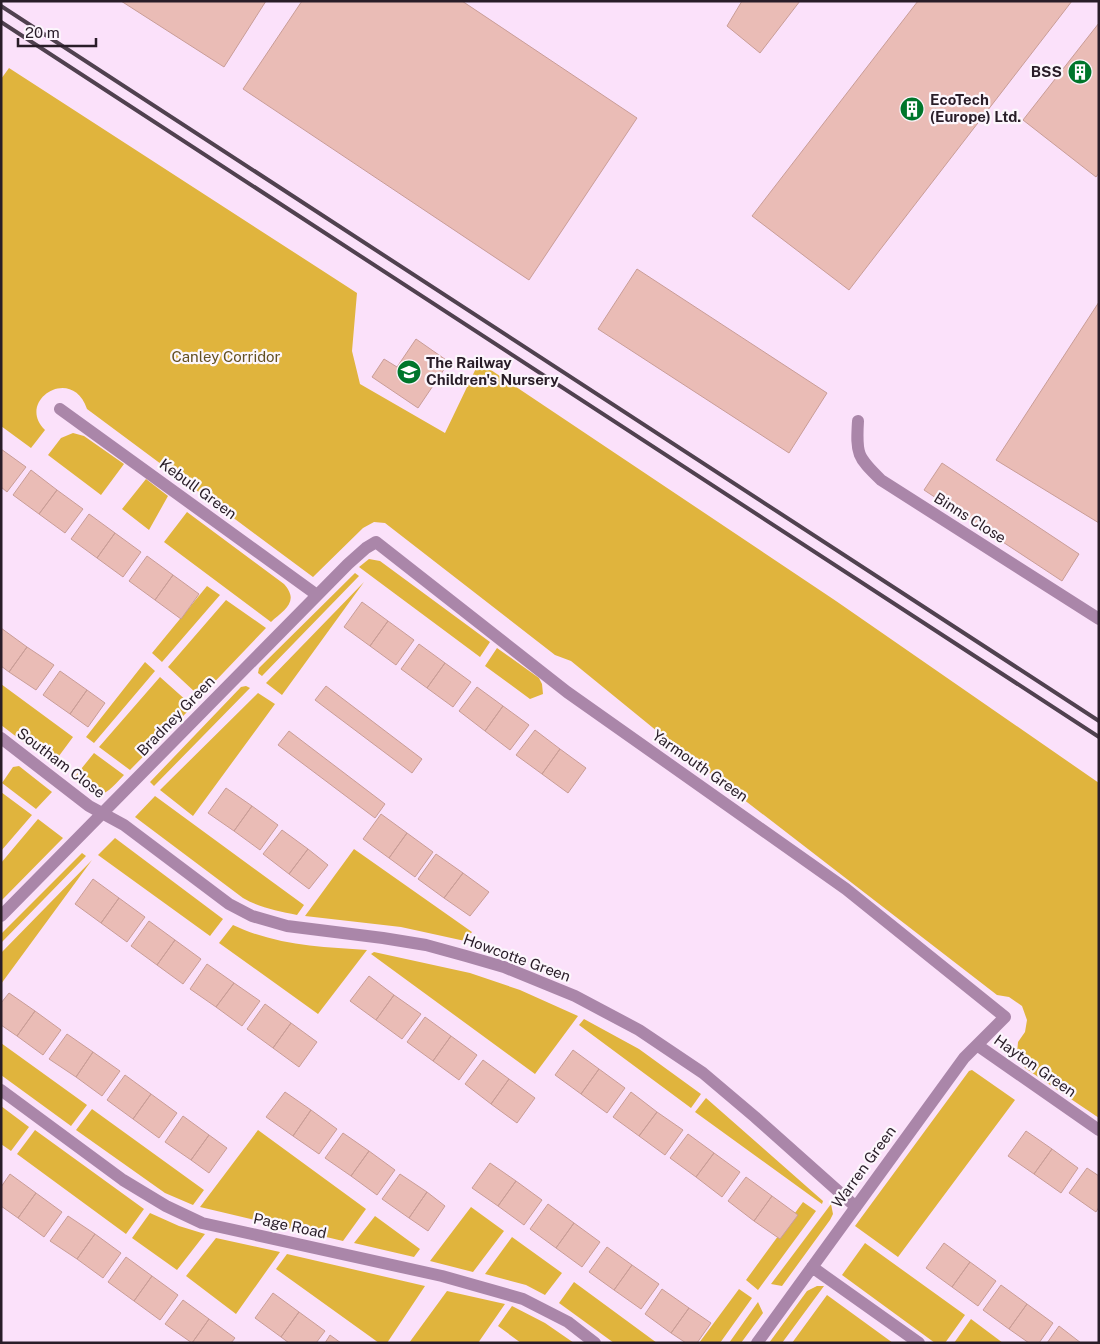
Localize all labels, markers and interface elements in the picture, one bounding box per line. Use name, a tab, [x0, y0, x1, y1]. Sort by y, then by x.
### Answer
scale bar	[18, 15, 95, 47]
text: 20 m	[25, 24, 60, 41]
building icon: BSS	[1067, 59, 1093, 85]
place label: BSS	[1031, 63, 1062, 80]
place label: EcoTech (Europe) Ltd.	[930, 91, 1021, 125]
building icon: EcoTech (Europe) Ltd.	[899, 96, 925, 122]
park label: Canley Corridor	[172, 348, 281, 365]
place label: The Railway Children's Nursery	[426, 354, 559, 388]
school or university icon: The Railway Children's Nursery	[396, 359, 422, 385]
street label: Kebull Green	[157, 455, 240, 522]
street label: Binns Close	[931, 489, 1009, 546]
street label: Bradney Green	[133, 672, 218, 759]
street label: Southam Close	[14, 724, 109, 801]
street label: Yarmouth Green	[649, 726, 751, 805]
street label: Howcotte Green	[461, 930, 573, 985]
street label: Hayton Green	[991, 1031, 1080, 1100]
street label: Warren Green	[828, 1123, 899, 1211]
street label: Page Road	[252, 1209, 328, 1242]

